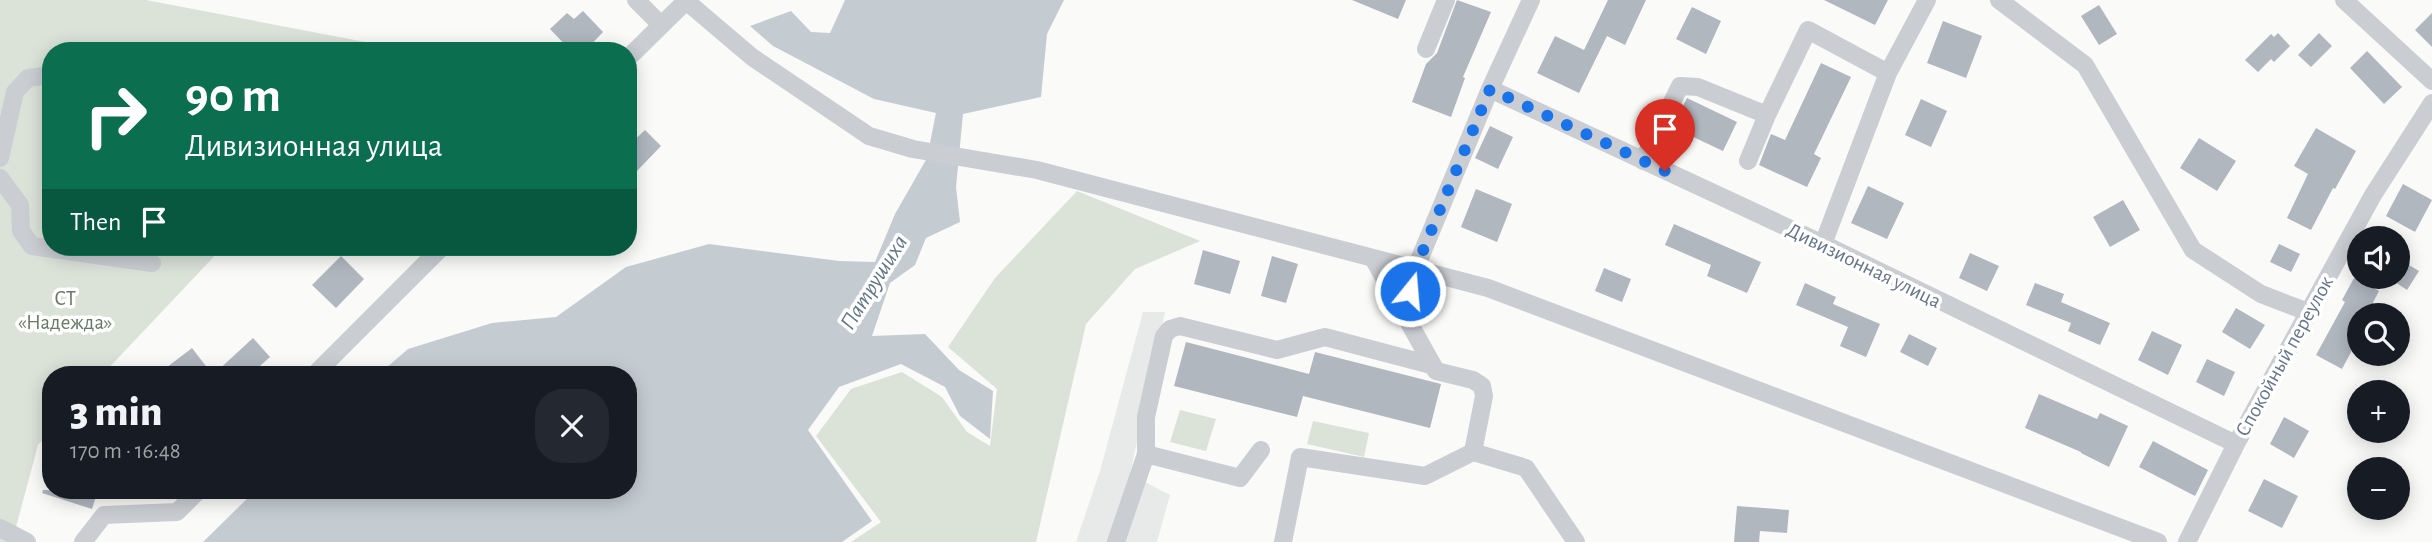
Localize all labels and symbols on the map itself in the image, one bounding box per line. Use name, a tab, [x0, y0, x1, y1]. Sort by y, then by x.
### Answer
pin	[1635, 99, 1695, 171]
street label: Дивизионная улица	[1783, 219, 1945, 312]
water label: Патрушиха	[836, 232, 912, 334]
position arrow	[1373, 254, 1447, 328]
street label: Спокойный переулок	[2232, 272, 2337, 440]
park label: СТ «Надежда»	[18, 288, 112, 333]

